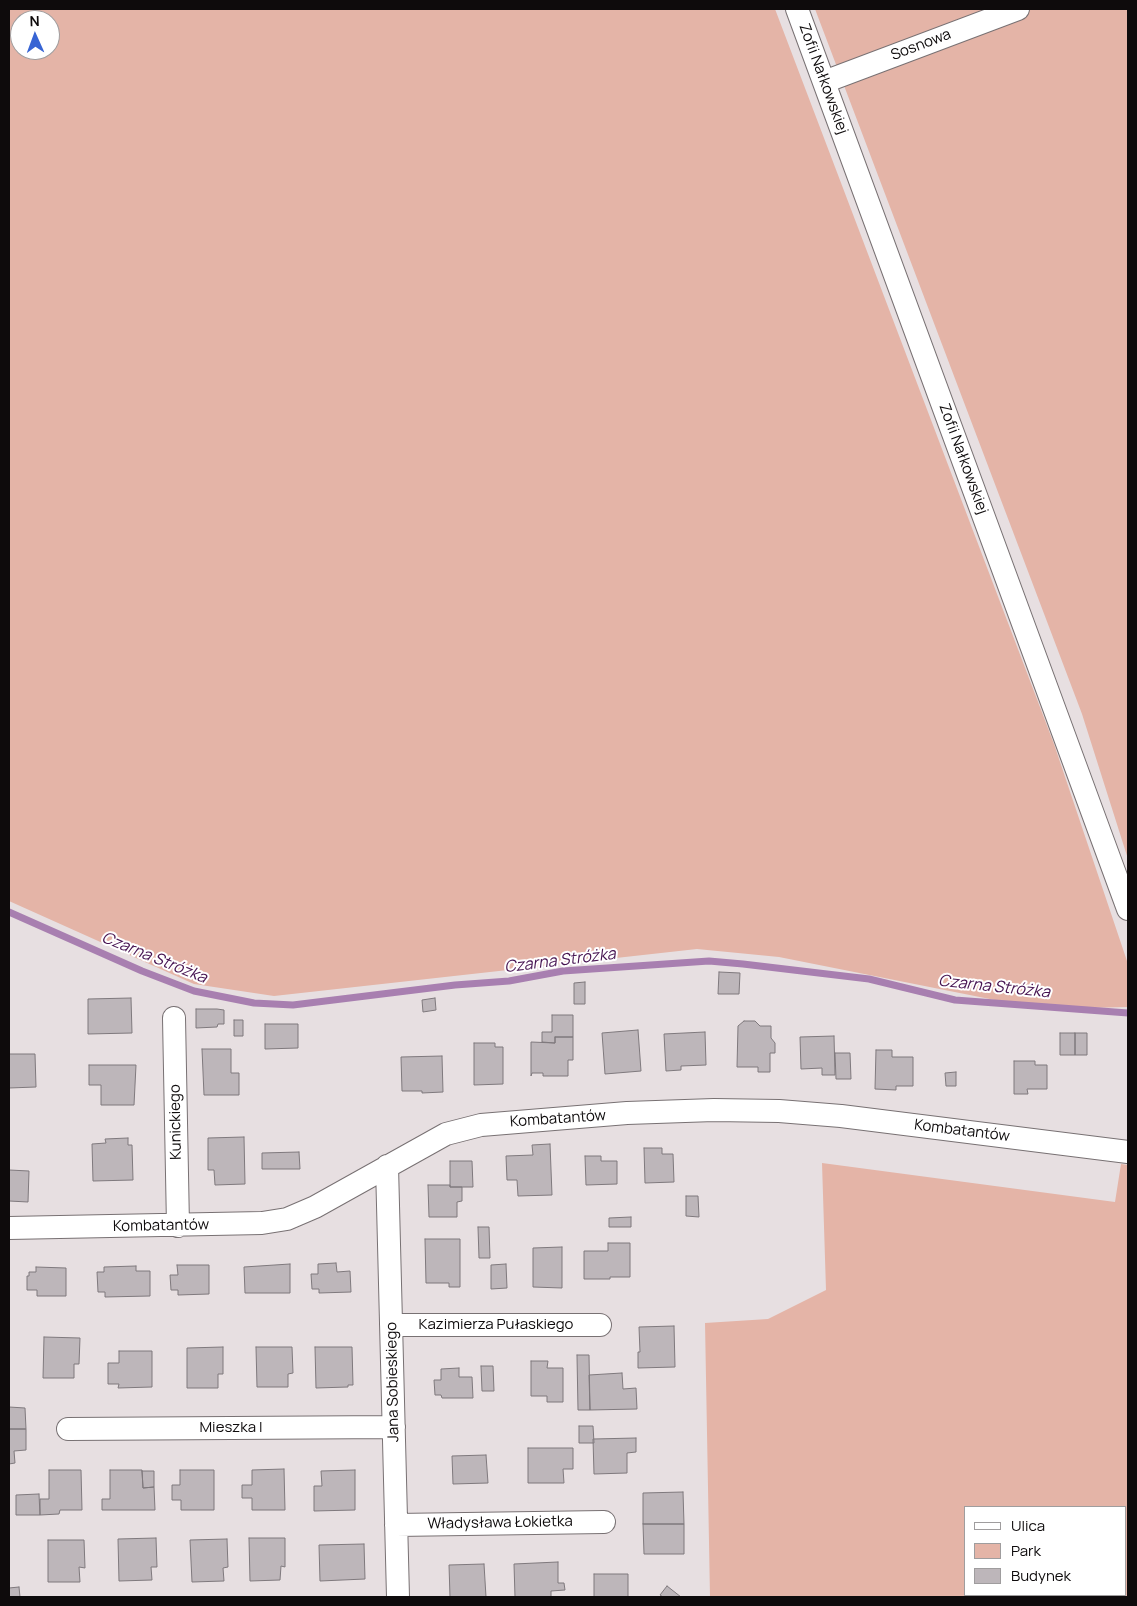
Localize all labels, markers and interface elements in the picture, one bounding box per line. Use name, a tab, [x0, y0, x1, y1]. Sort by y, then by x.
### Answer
north arrow	[10, 10, 60, 60]
text: N	[29, 11, 40, 30]
street label: Zofii Nałkowskiej	[795, 21, 851, 137]
street label: Sosnowa	[888, 25, 954, 65]
street label: Zofii Nałkowskiej	[935, 401, 991, 517]
water label: Czarna Stróżka	[98, 928, 210, 988]
water label: Czarna Stróżka	[503, 945, 617, 977]
water label: Czarna Stróżka	[937, 972, 1051, 1002]
street label: Kunickiego	[166, 1084, 186, 1160]
street label: Kombatantów	[509, 1107, 607, 1131]
street label: Kombatantów	[913, 1116, 1011, 1146]
street label: Kombatantów	[113, 1216, 209, 1236]
street label: Kazimierza Pułaskiego	[419, 1316, 573, 1334]
street label: Jana Sobieskiego	[383, 1322, 403, 1442]
street label: Mieszka I	[200, 1419, 262, 1437]
legend	[964, 1506, 1127, 1596]
street label: Władysława Łokietka	[427, 1513, 573, 1533]
text: Ulica	[1011, 1515, 1045, 1536]
text: Park	[1011, 1540, 1041, 1561]
text: Budynek	[1011, 1565, 1071, 1586]

